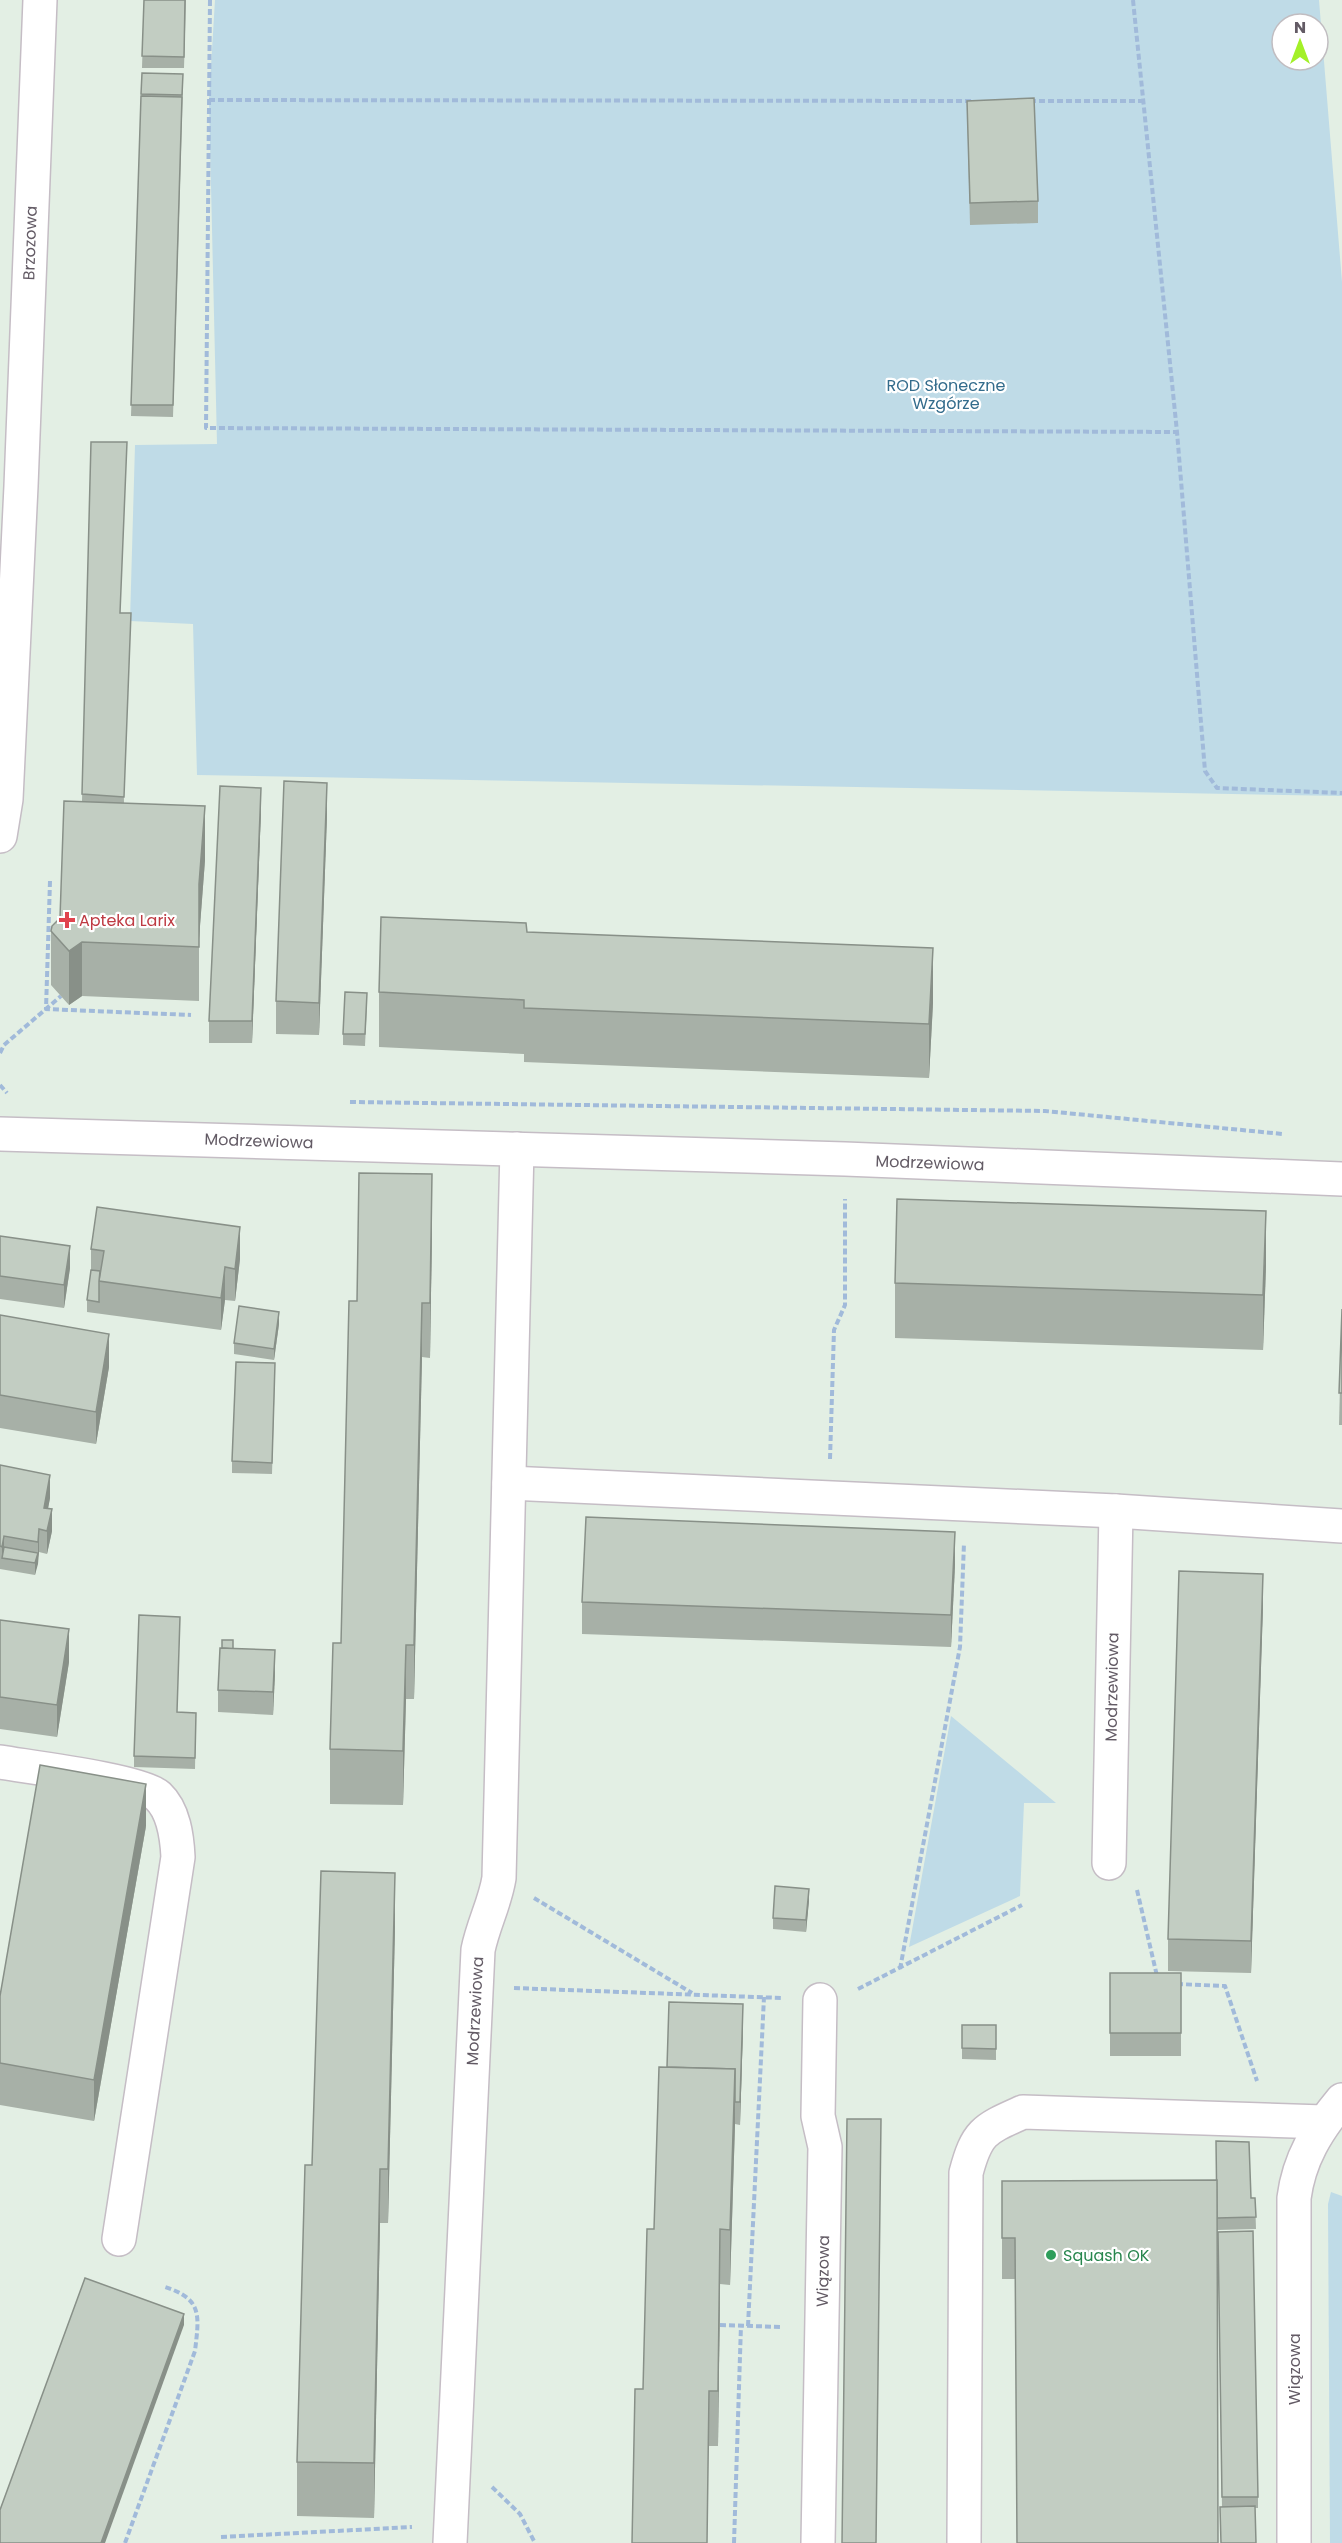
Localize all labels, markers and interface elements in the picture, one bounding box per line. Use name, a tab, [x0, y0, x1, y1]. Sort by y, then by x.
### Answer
north arrow	[1270, 12, 1330, 72]
text: N	[1294, 16, 1306, 39]
street label: Brzozowa	[17, 205, 43, 281]
park label: ROD Słoneczne Wzgórze	[887, 374, 1005, 415]
place label: Apteka Larix	[79, 909, 175, 932]
marker: Apteka Larix	[60, 913, 74, 927]
street label: Modrzewiowa	[204, 1128, 314, 1154]
street label: Modrzewiowa	[875, 1150, 985, 1176]
street label: Modrzewiowa	[1100, 1632, 1124, 1742]
street label: Modrzewiowa	[461, 1956, 489, 2066]
street label: Wiązowa	[811, 2235, 835, 2307]
place label: Squash OK	[1063, 2244, 1150, 2267]
marker: Squash OK	[1044, 2248, 1058, 2262]
street label: Wiązowa	[1283, 2333, 1306, 2405]

